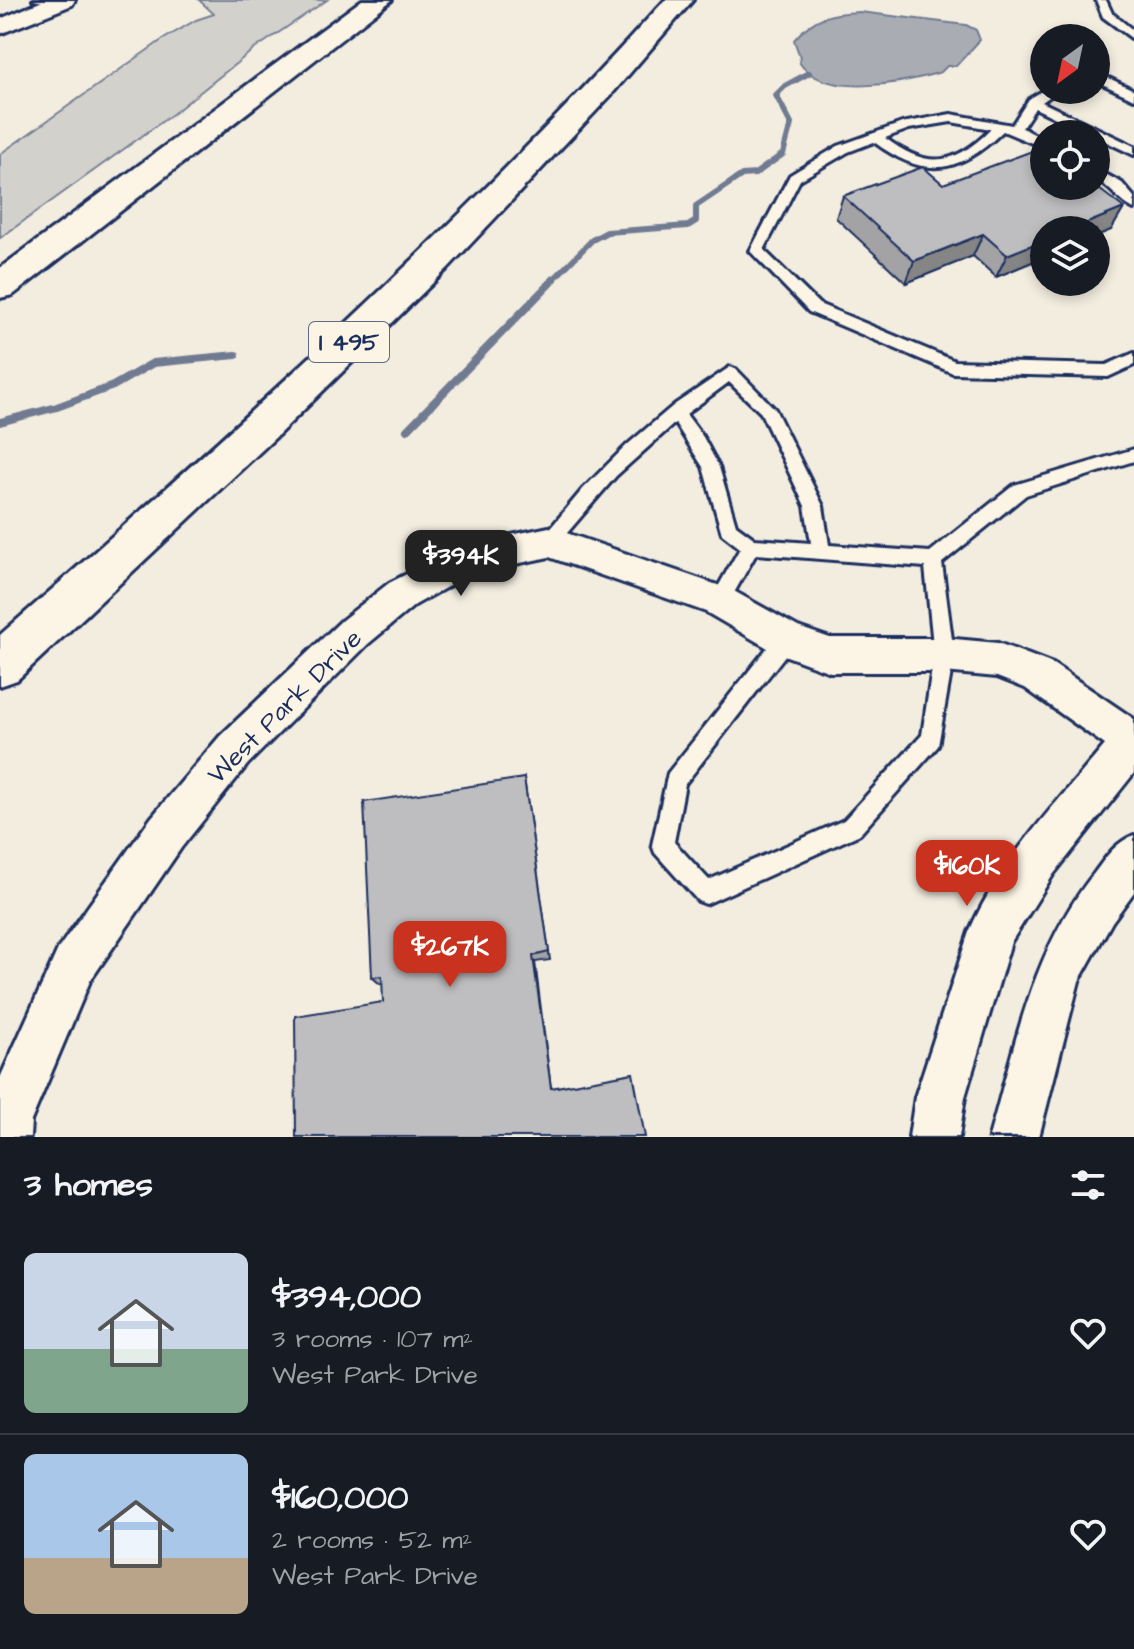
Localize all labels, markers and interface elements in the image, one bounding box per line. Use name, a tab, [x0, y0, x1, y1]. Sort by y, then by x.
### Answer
north arrow	[1030, 24, 1110, 104]
map controls	[1030, 24, 1110, 296]
button: locate	[1030, 120, 1110, 200]
button: layers	[1030, 216, 1110, 296]
road number: I 495	[309, 322, 389, 362]
pin: $394K	[405, 530, 517, 598]
text: $394K	[423, 538, 499, 574]
street label: West Park Drive	[199, 621, 370, 792]
pin: $160K	[911, 840, 1023, 908]
text: $160K	[934, 848, 1000, 884]
pin: $267K	[394, 921, 506, 989]
text: $267K	[411, 929, 489, 965]
text: 3 homes	[24, 1161, 153, 1209]
icon: filters	[1066, 1163, 1110, 1207]
text: $394,000	[272, 1273, 421, 1321]
icon: home	[88, 1285, 184, 1381]
icon: heart	[1066, 1311, 1110, 1355]
text: 3 rooms · 107 m²	[272, 1321, 473, 1357]
text: West Park Drive	[272, 1357, 478, 1393]
text: $160,000	[272, 1474, 408, 1522]
icon: home	[88, 1486, 184, 1582]
icon: heart	[1066, 1512, 1110, 1556]
text: 2 rooms · 52 m²	[272, 1522, 472, 1558]
text: West Park Drive	[272, 1558, 478, 1594]

